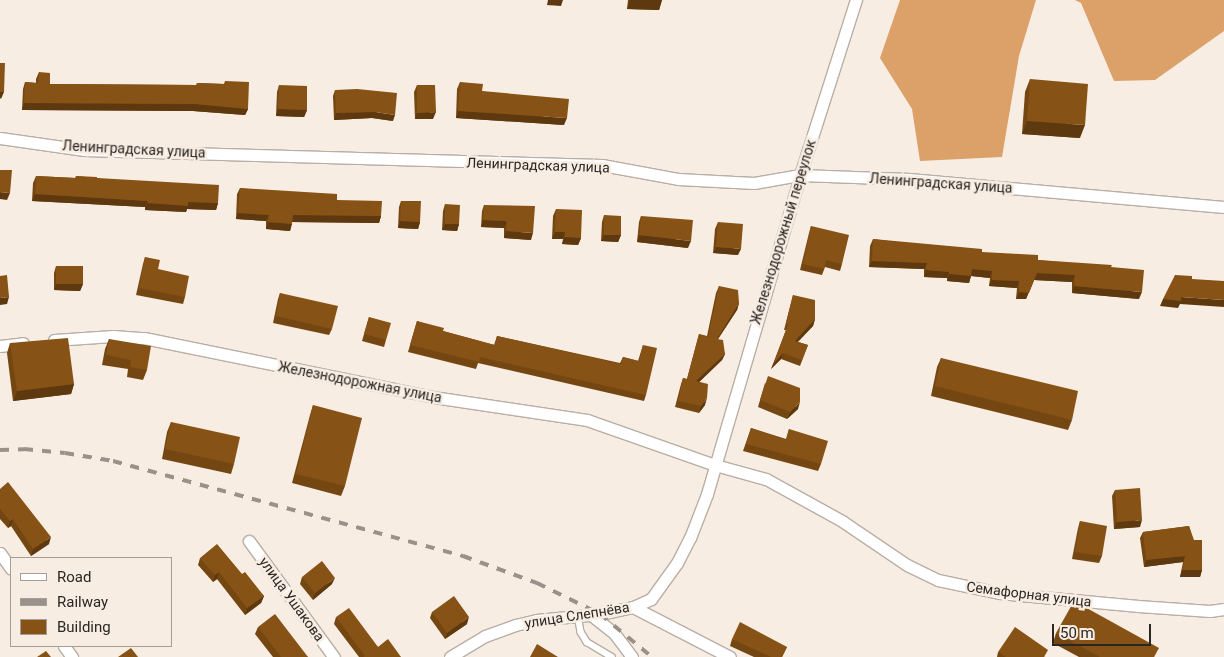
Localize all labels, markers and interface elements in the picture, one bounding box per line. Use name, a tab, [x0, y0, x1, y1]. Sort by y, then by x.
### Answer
street label: Ленинградская улица	[62, 137, 206, 161]
street label: Железнодорожный переулок	[747, 138, 819, 326]
street label: Ленинградская улица	[466, 154, 610, 176]
street label: Ленинградская улица	[869, 170, 1013, 196]
street label: Железнодорожная улица	[277, 358, 443, 406]
street label: улица Ушакова	[256, 554, 328, 644]
legend	[10, 557, 172, 647]
text: Road	[57, 568, 91, 586]
street label: Семафорная улица	[966, 578, 1092, 610]
text: Railway	[57, 593, 108, 611]
street label: улица Слепнёва	[523, 598, 631, 632]
scale bar	[1054, 614, 1153, 646]
text: Building	[57, 618, 111, 636]
text: 50 m	[1060, 624, 1094, 642]

